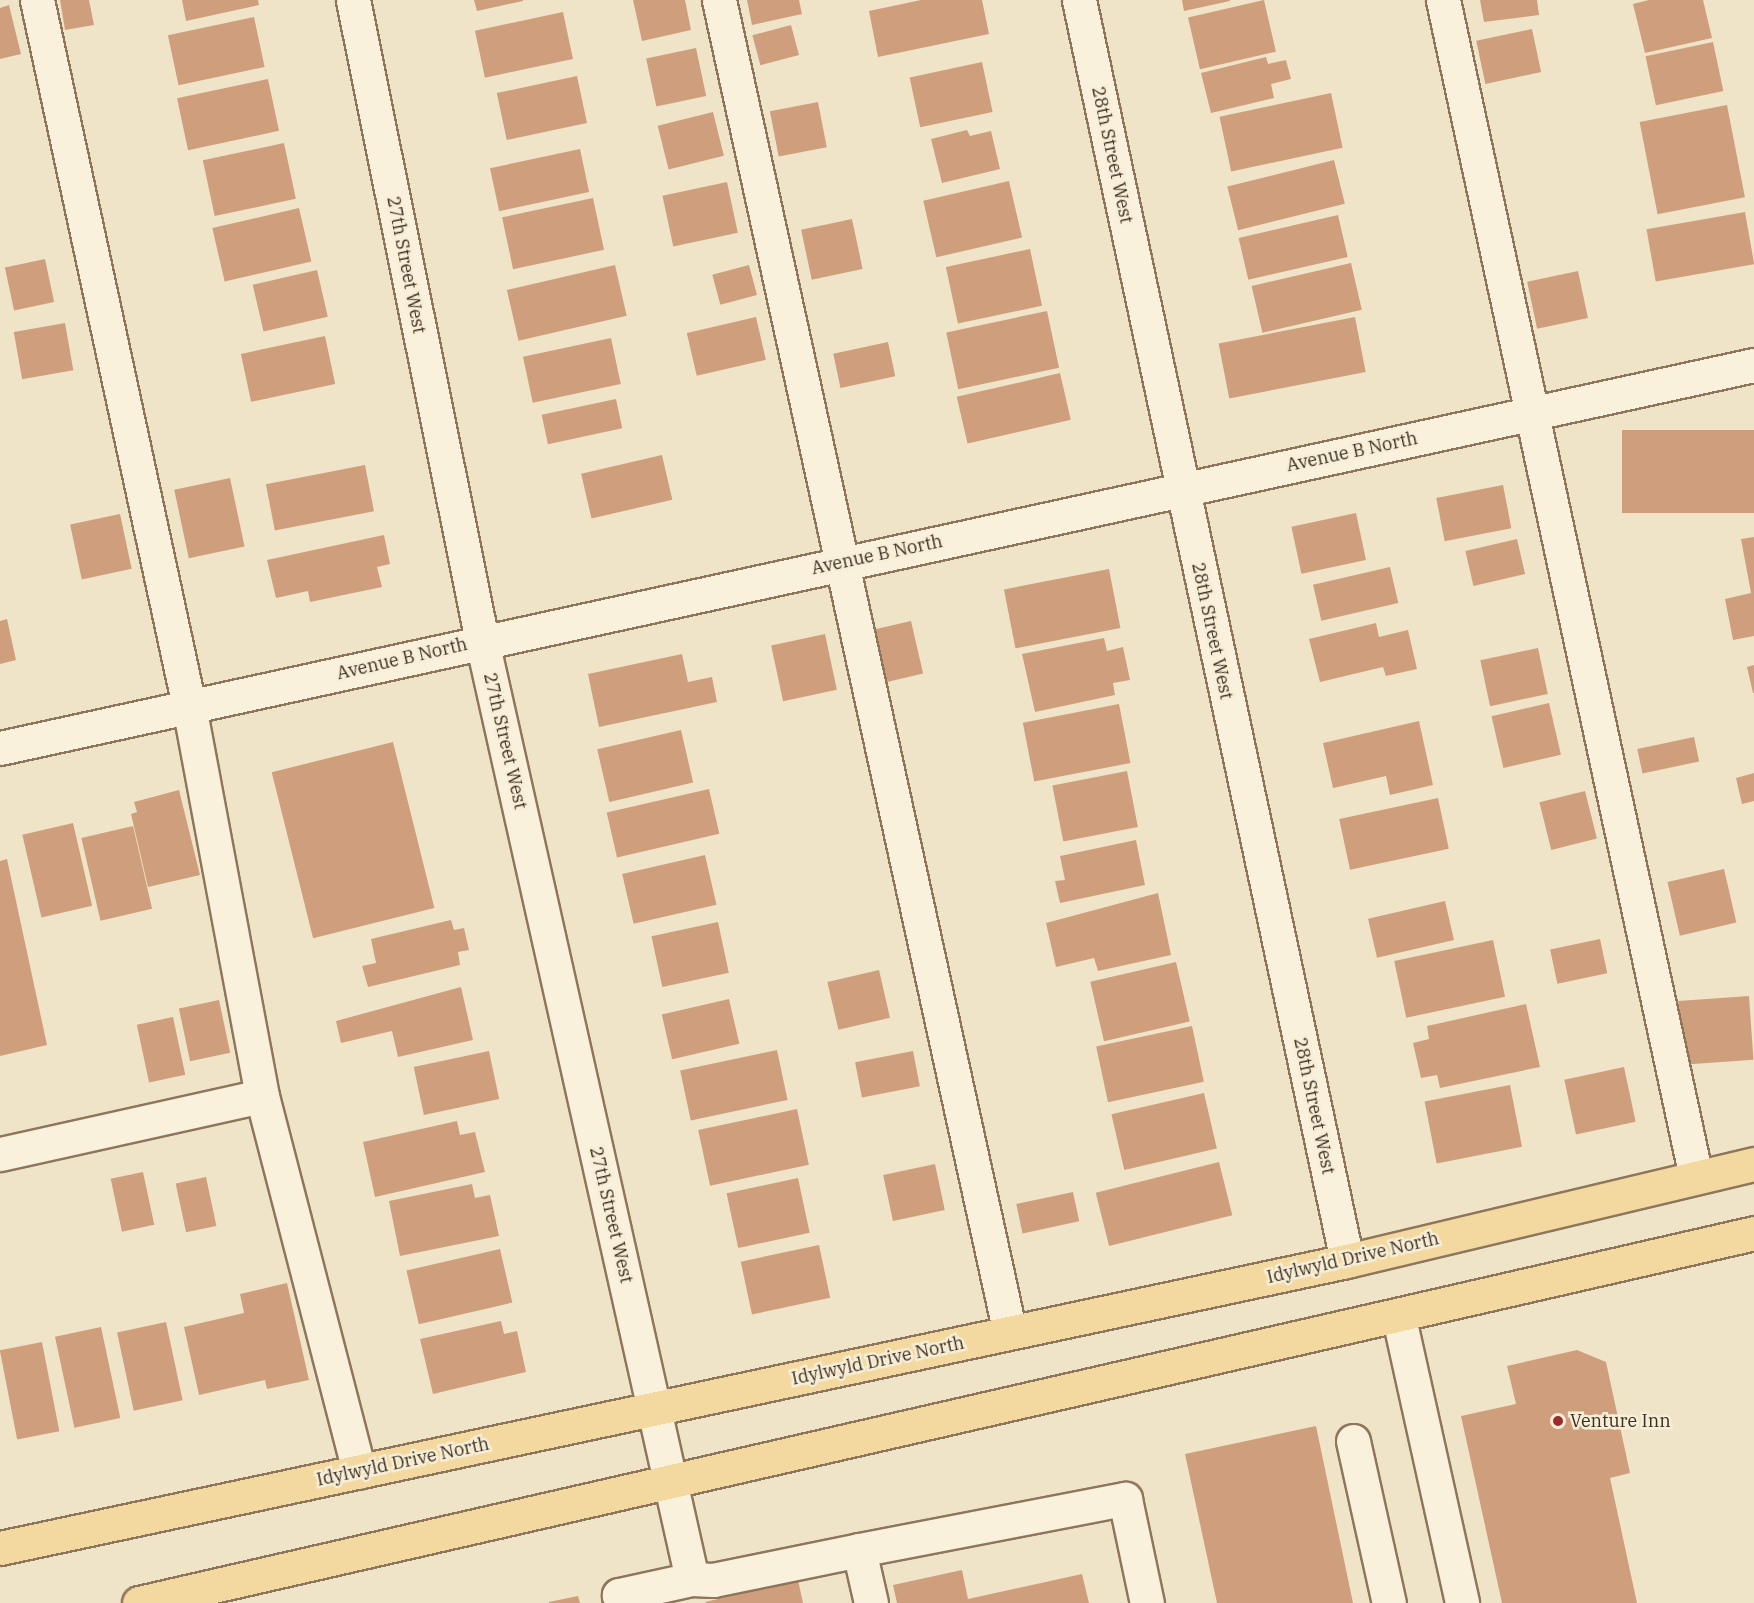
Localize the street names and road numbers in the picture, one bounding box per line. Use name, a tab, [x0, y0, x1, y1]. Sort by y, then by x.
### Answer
street label: 28th Street West	[1087, 85, 1137, 225]
street label: 27th Street West	[382, 195, 430, 335]
street label: Avenue B North	[1284, 428, 1420, 476]
street label: Avenue B North	[809, 531, 945, 579]
street label: 28th Street West	[1187, 561, 1237, 701]
street label: Avenue B North	[335, 633, 469, 685]
street label: 27th Street West	[479, 671, 531, 811]
street label: 28th Street West	[1289, 1036, 1339, 1176]
street label: 27th Street West	[585, 1145, 637, 1285]
street label: Idylwyld Drive North	[1265, 1228, 1441, 1288]
street label: Idylwyld Drive North	[790, 1332, 966, 1390]
street label: Idylwyld Drive North	[315, 1433, 491, 1491]

